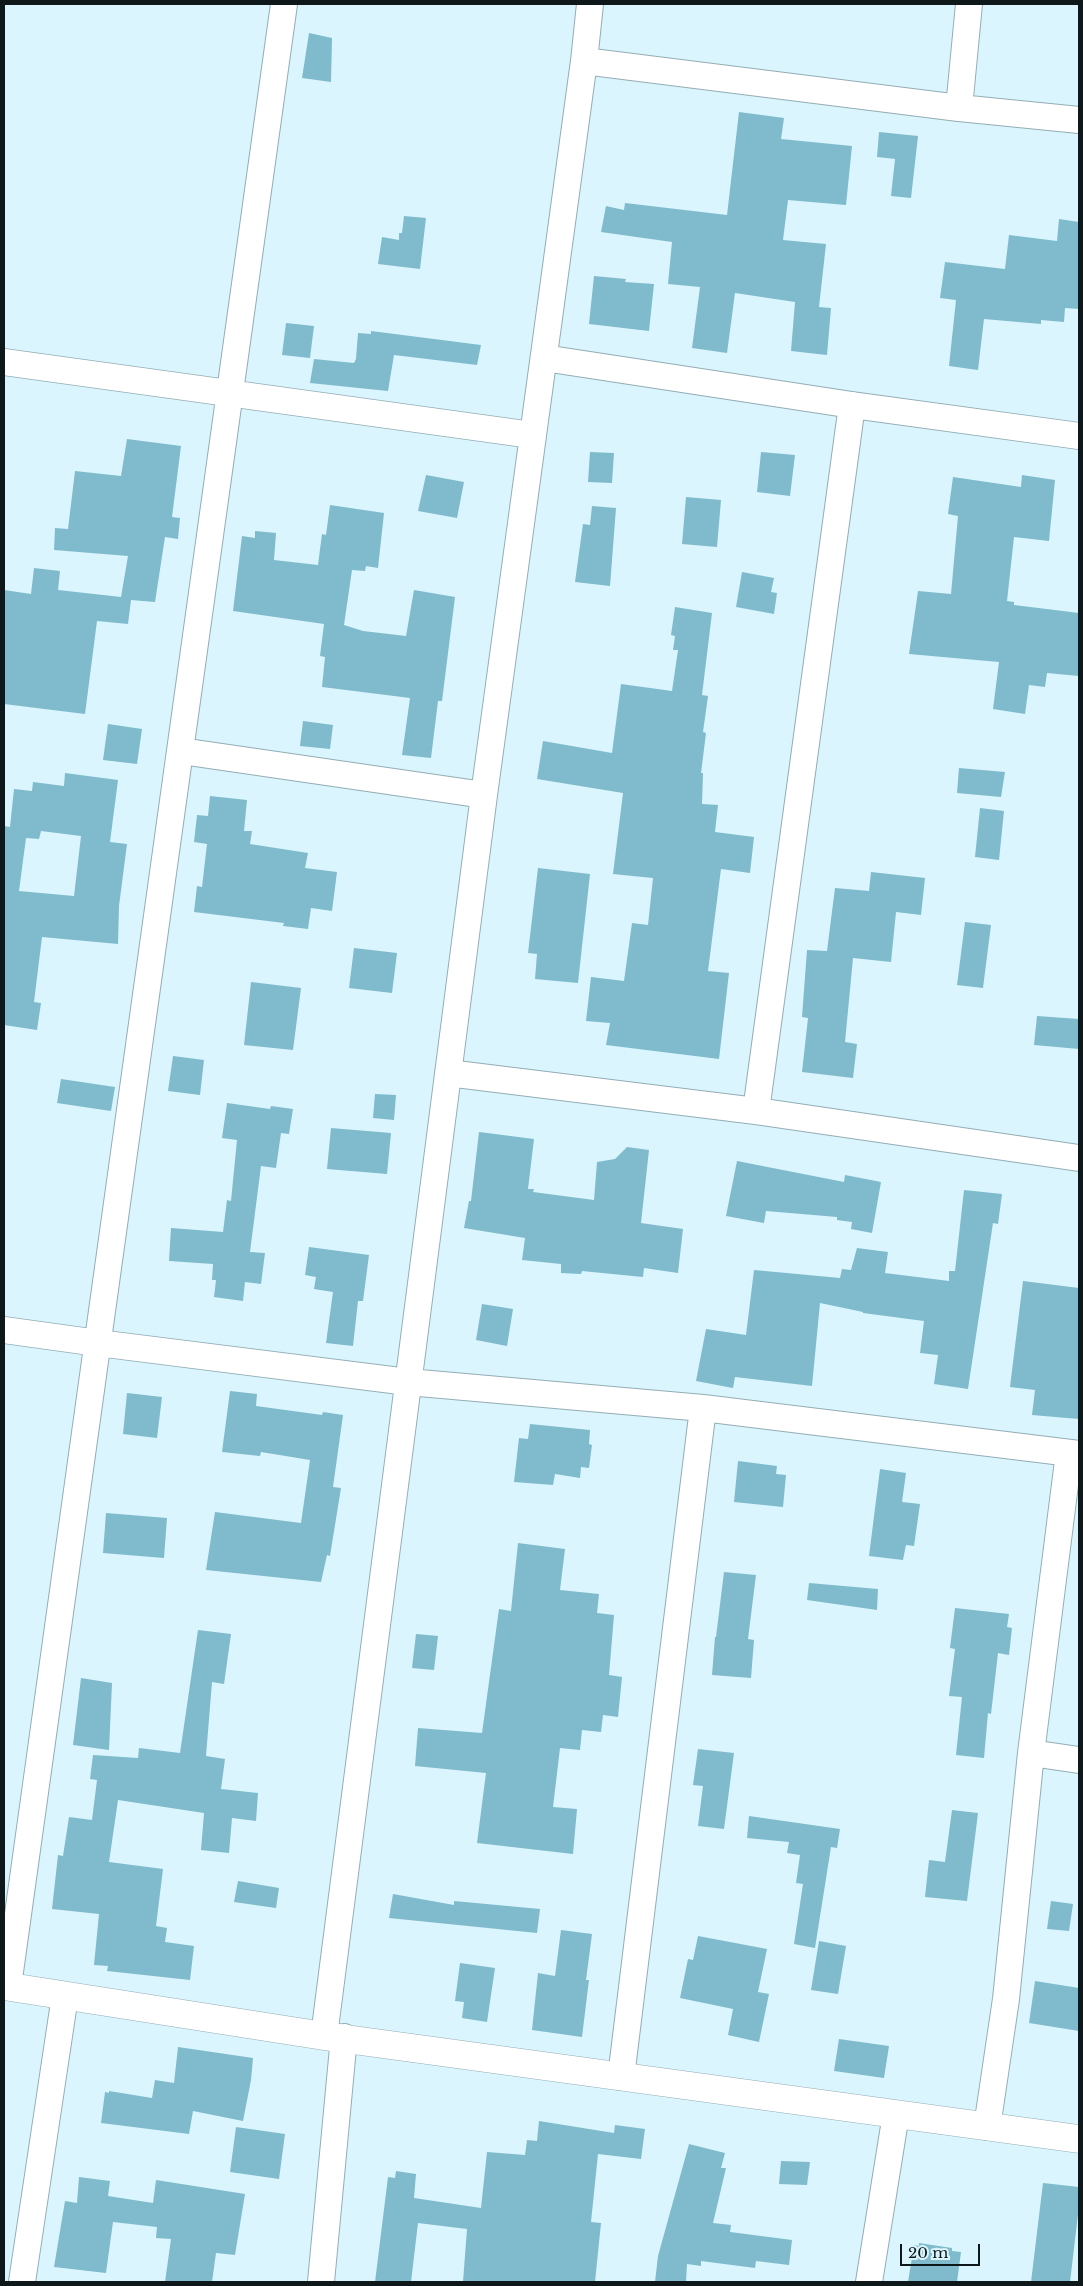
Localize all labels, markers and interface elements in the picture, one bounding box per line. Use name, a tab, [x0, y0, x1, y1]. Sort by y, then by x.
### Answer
scale bar	[903, 2234, 983, 2266]
text: 20 m	[908, 2243, 948, 2262]

